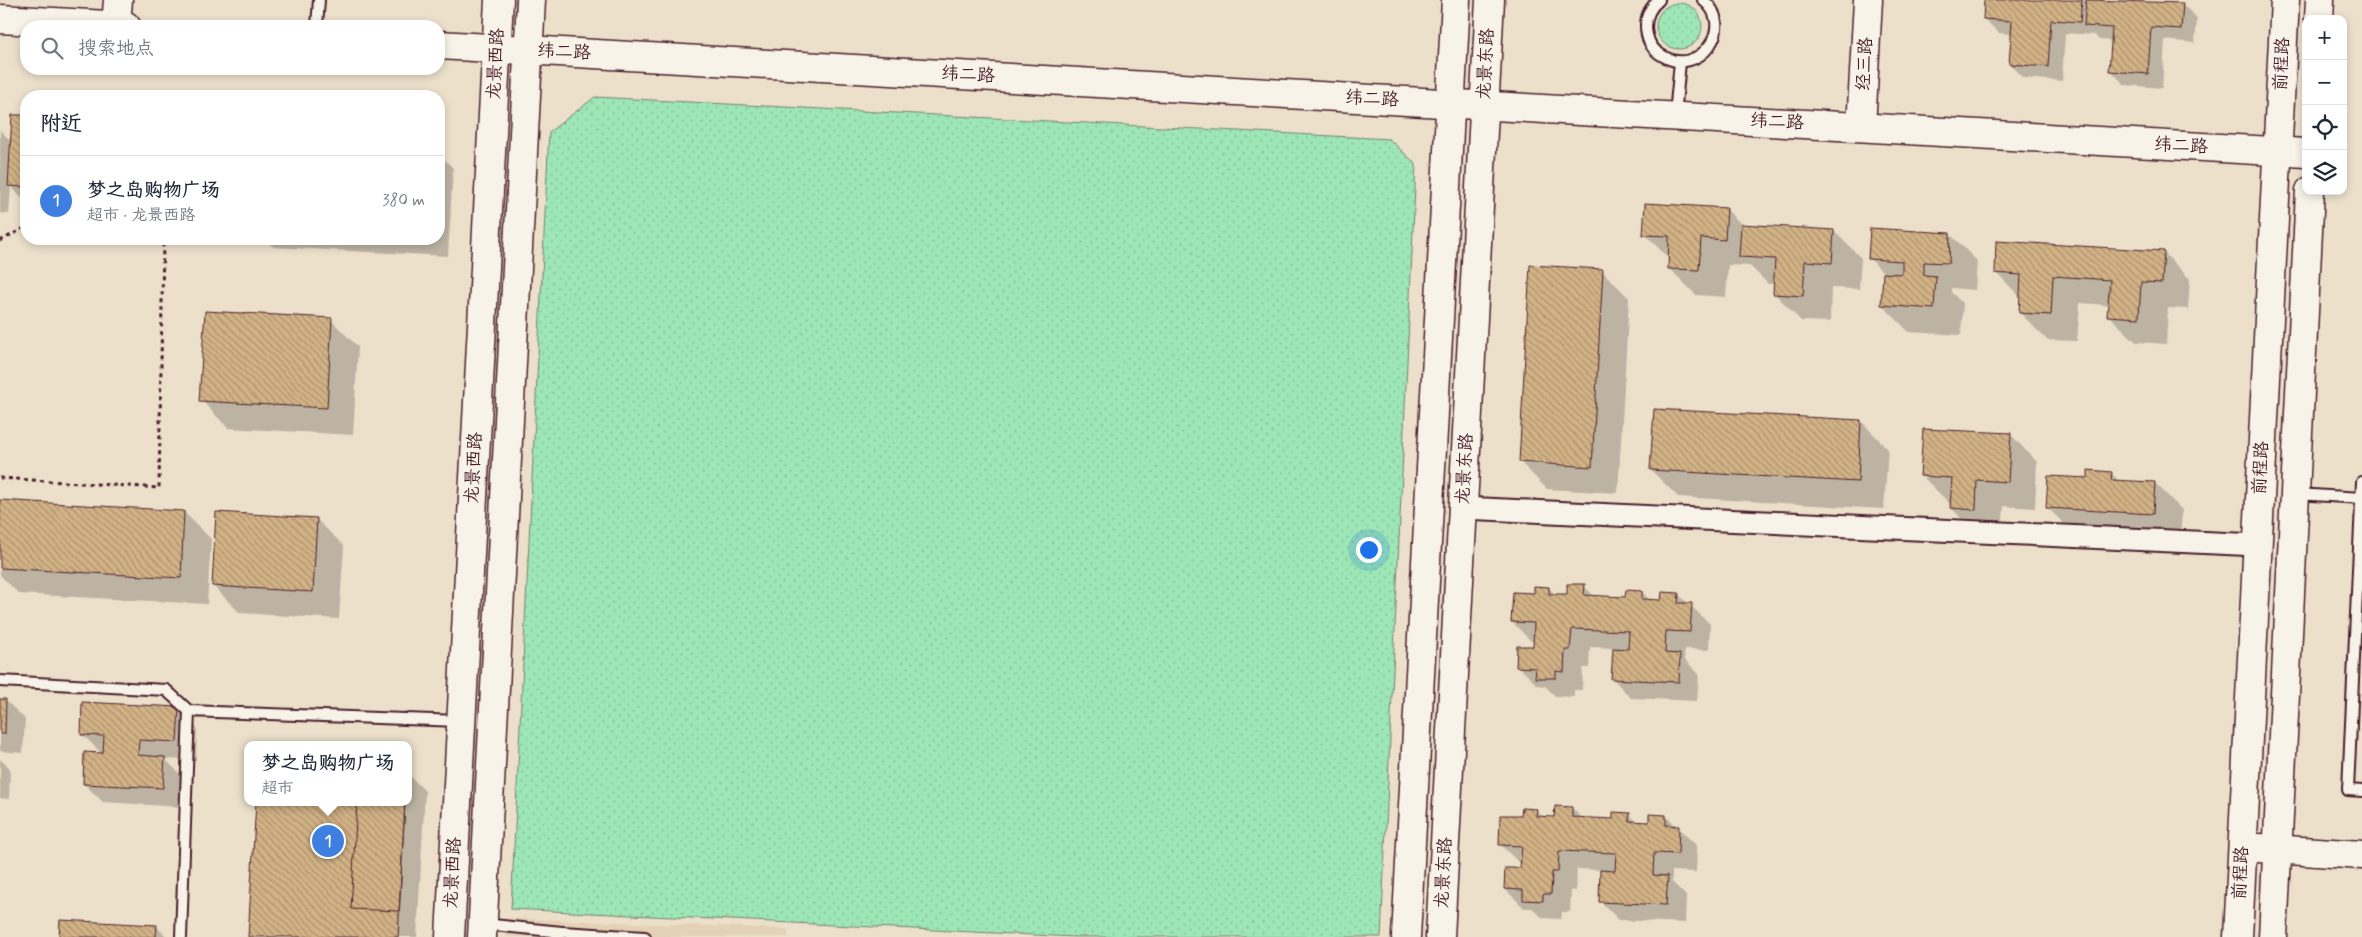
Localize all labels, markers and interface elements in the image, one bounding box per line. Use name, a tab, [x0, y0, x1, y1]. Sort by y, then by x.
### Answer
map controls	[2302, 15, 2347, 195]
button: +	[2302, 15, 2347, 60]
search box	[20, 20, 445, 75]
street label: 龙景西路	[482, 27, 510, 101]
street label: 龙景东路	[1472, 27, 1500, 101]
icon: search	[38, 34, 66, 62]
text: 搜索地点	[78, 36, 154, 61]
street label: 经三路	[1852, 36, 1878, 92]
street label: 前程路	[2269, 36, 2295, 92]
street label: 纬二路	[536, 39, 592, 65]
button: −	[2302, 60, 2347, 105]
street label: 纬二路	[940, 62, 996, 88]
street label: 纬二路	[1344, 86, 1400, 112]
button: locate	[2302, 105, 2347, 150]
street label: 纬二路	[1749, 109, 1805, 135]
text: 附近	[40, 110, 82, 138]
street label: 纬二路	[2153, 133, 2209, 159]
button: layers	[2302, 150, 2347, 195]
text: 梦之岛购物广场	[87, 178, 220, 203]
text: 1	[52, 190, 60, 211]
text: 380 m	[382, 190, 425, 211]
text: 超市 · 龙景西路	[87, 205, 195, 226]
street label: 龙景西路	[460, 431, 488, 505]
street label: 龙景东路	[1451, 432, 1479, 506]
street label: 前程路	[2248, 440, 2274, 496]
your location	[1356, 537, 1382, 563]
popup	[244, 741, 412, 806]
text: 梦之岛购物广场	[261, 751, 395, 776]
text: 超市	[261, 778, 294, 799]
pin: 1	[312, 822, 344, 860]
street label: 龙景西路	[439, 836, 467, 910]
street label: 龙景东路	[1430, 836, 1458, 910]
street label: 前程路	[2228, 845, 2254, 901]

